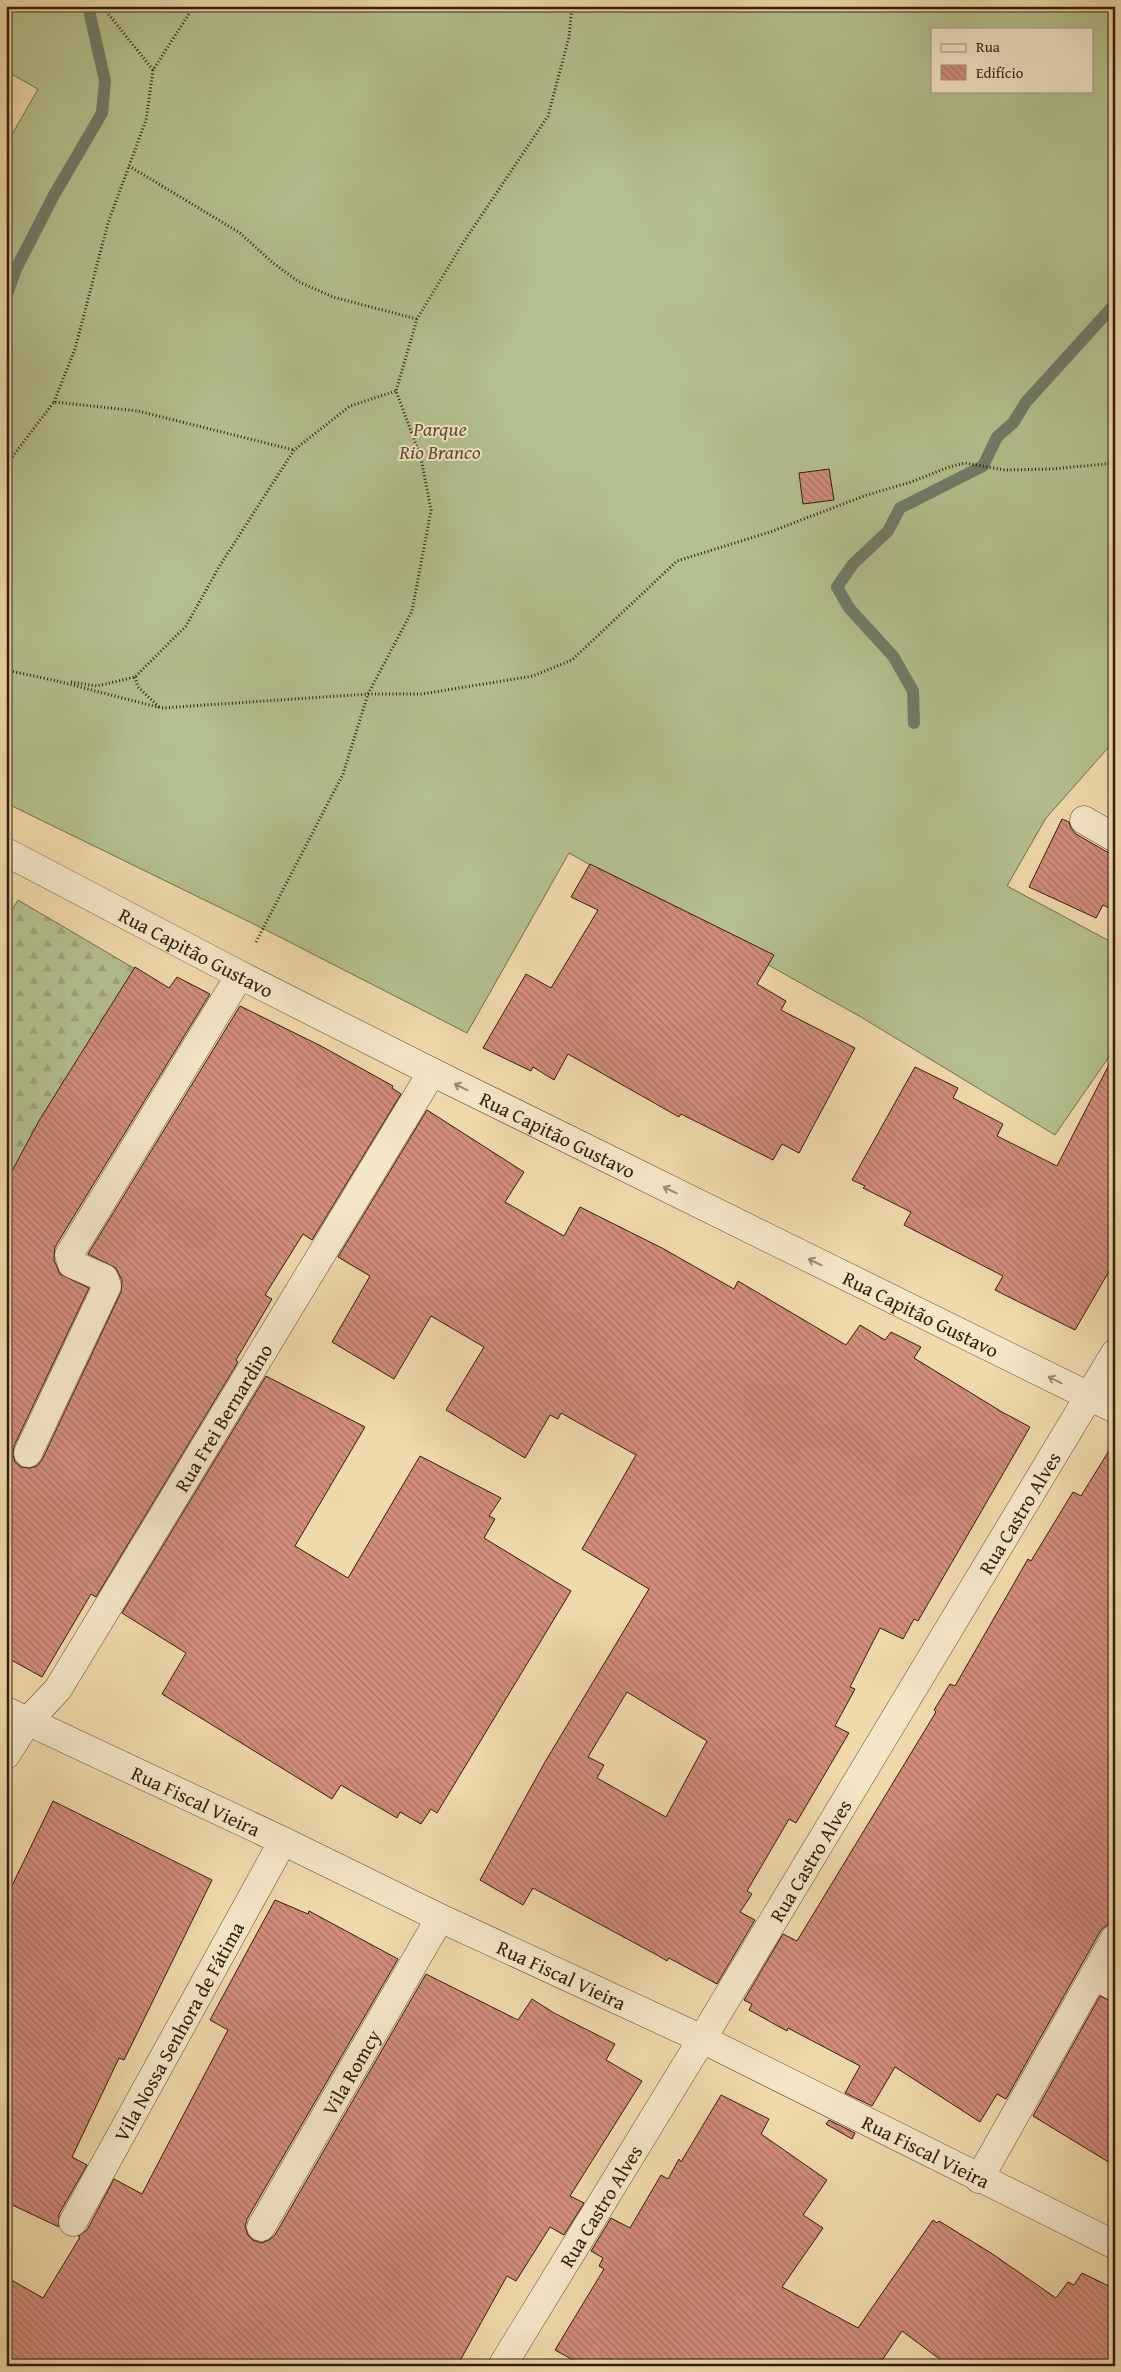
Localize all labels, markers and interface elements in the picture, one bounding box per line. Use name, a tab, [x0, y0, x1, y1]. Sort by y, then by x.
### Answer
legend	[931, 28, 1094, 92]
text: Rua	[976, 36, 1000, 57]
text: Edifício	[976, 62, 1024, 83]
park label: Parque Rio Branco	[398, 414, 481, 466]
street label: Rua Capitão Gustavo	[114, 899, 279, 1004]
one-way arrow	[454, 1081, 469, 1091]
street label: Rua Capitão Gustavo	[475, 1083, 641, 1185]
one-way arrow	[662, 1185, 677, 1195]
one-way arrow	[808, 1257, 823, 1266]
street label: Rua Capitão Gustavo	[838, 1263, 1004, 1364]
street label: Rua Frei Bernardino	[166, 1338, 279, 1497]
one-way arrow	[1048, 1375, 1063, 1384]
street label: Rua Castro Alves	[971, 1445, 1067, 1579]
street label: Rua Fiscal Vieira	[127, 1758, 266, 1843]
street label: Rua Castro Alves	[761, 1793, 858, 1927]
street label: Vila Nossa Senhora de Fátima	[106, 1915, 251, 2146]
street label: Rua Fiscal Vieira	[493, 1932, 632, 2017]
street label: Vila Romcy	[314, 2024, 387, 2121]
street label: Rua Fiscal Vieira	[857, 2107, 995, 2195]
street label: Rua Castro Alves	[552, 2139, 649, 2272]

